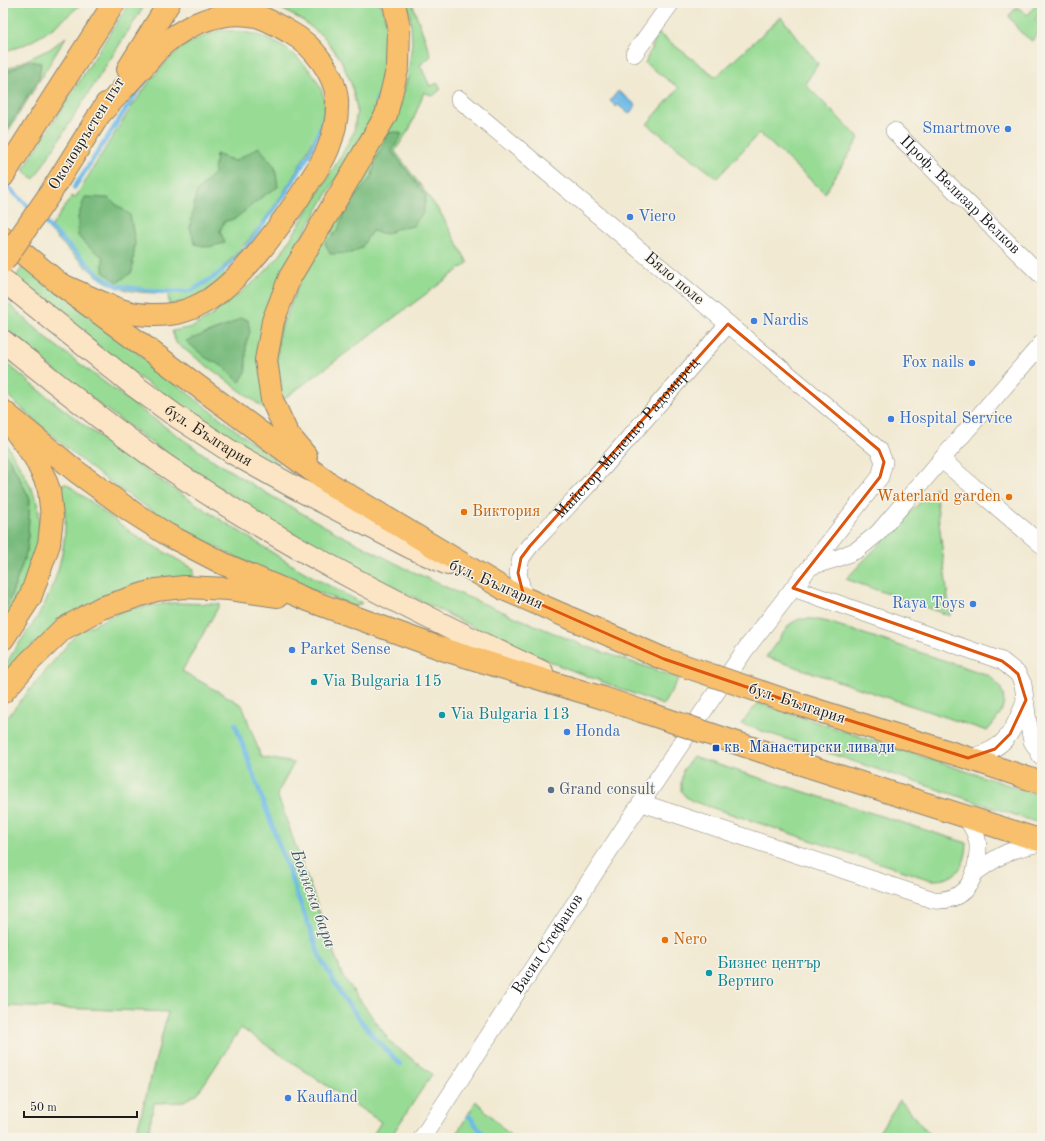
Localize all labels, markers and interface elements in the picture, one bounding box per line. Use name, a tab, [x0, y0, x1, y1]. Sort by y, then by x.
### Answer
street label: Околовръстен път	[46, 75, 128, 193]
place label: Smartmove	[922, 121, 1000, 137]
marker: Smartmove	[1003, 124, 1013, 134]
street label: Проф. Велизар Велков	[896, 133, 1023, 258]
place label: Viero	[638, 209, 676, 225]
marker: Viero	[625, 212, 635, 222]
street label: Бяло поле	[641, 250, 707, 308]
place label: Nardis	[762, 313, 808, 329]
marker: Nardis	[749, 316, 759, 326]
street label: Майстор Миленко Радомирец	[552, 355, 703, 522]
place label: Fox nails	[902, 355, 964, 371]
marker: Fox nails	[967, 358, 977, 368]
street label: бул. България	[161, 402, 255, 470]
place label: Hospital Service	[899, 411, 1012, 427]
marker: Hospital Service	[886, 414, 896, 424]
place label: Waterland garden	[877, 489, 1001, 505]
marker: Waterland garden	[1004, 492, 1014, 502]
place label: Виктория	[472, 504, 540, 520]
marker: Виктория	[459, 507, 469, 517]
street label: бул. България	[447, 557, 545, 613]
place label: Raya Toys	[892, 596, 965, 612]
marker: Raya Toys	[968, 599, 978, 609]
place label: Parket Sense	[300, 642, 391, 658]
marker: Parket Sense	[287, 645, 297, 655]
place label: Via Bulgaria 115	[322, 674, 442, 690]
marker: Via Bulgaria 115	[309, 677, 319, 687]
street label: бул. България	[747, 681, 847, 727]
place label: Via Bulgaria 113	[450, 707, 570, 723]
marker: Via Bulgaria 113	[437, 710, 447, 720]
place label: Honda	[575, 724, 621, 740]
marker: Honda	[562, 727, 572, 737]
place label: кв. Манастирски ливади	[724, 740, 895, 756]
marker: кв. Манастирски ливади	[711, 743, 721, 753]
place label: Grand consult	[559, 782, 656, 798]
marker: Grand consult	[546, 785, 556, 795]
water label: Боянска бара	[287, 847, 339, 950]
street label: Васил Стефанов	[510, 892, 586, 997]
place label: Nero	[673, 932, 707, 948]
marker: Nero	[660, 935, 670, 945]
place label: Бизнес център Вертиго	[717, 956, 821, 990]
marker: Бизнес център Вертиго	[704, 968, 714, 978]
place label: Kaufland	[296, 1090, 358, 1106]
scale bar	[24, 1093, 137, 1119]
marker: Kaufland	[283, 1093, 293, 1103]
text: 50 m	[30, 1101, 57, 1114]

